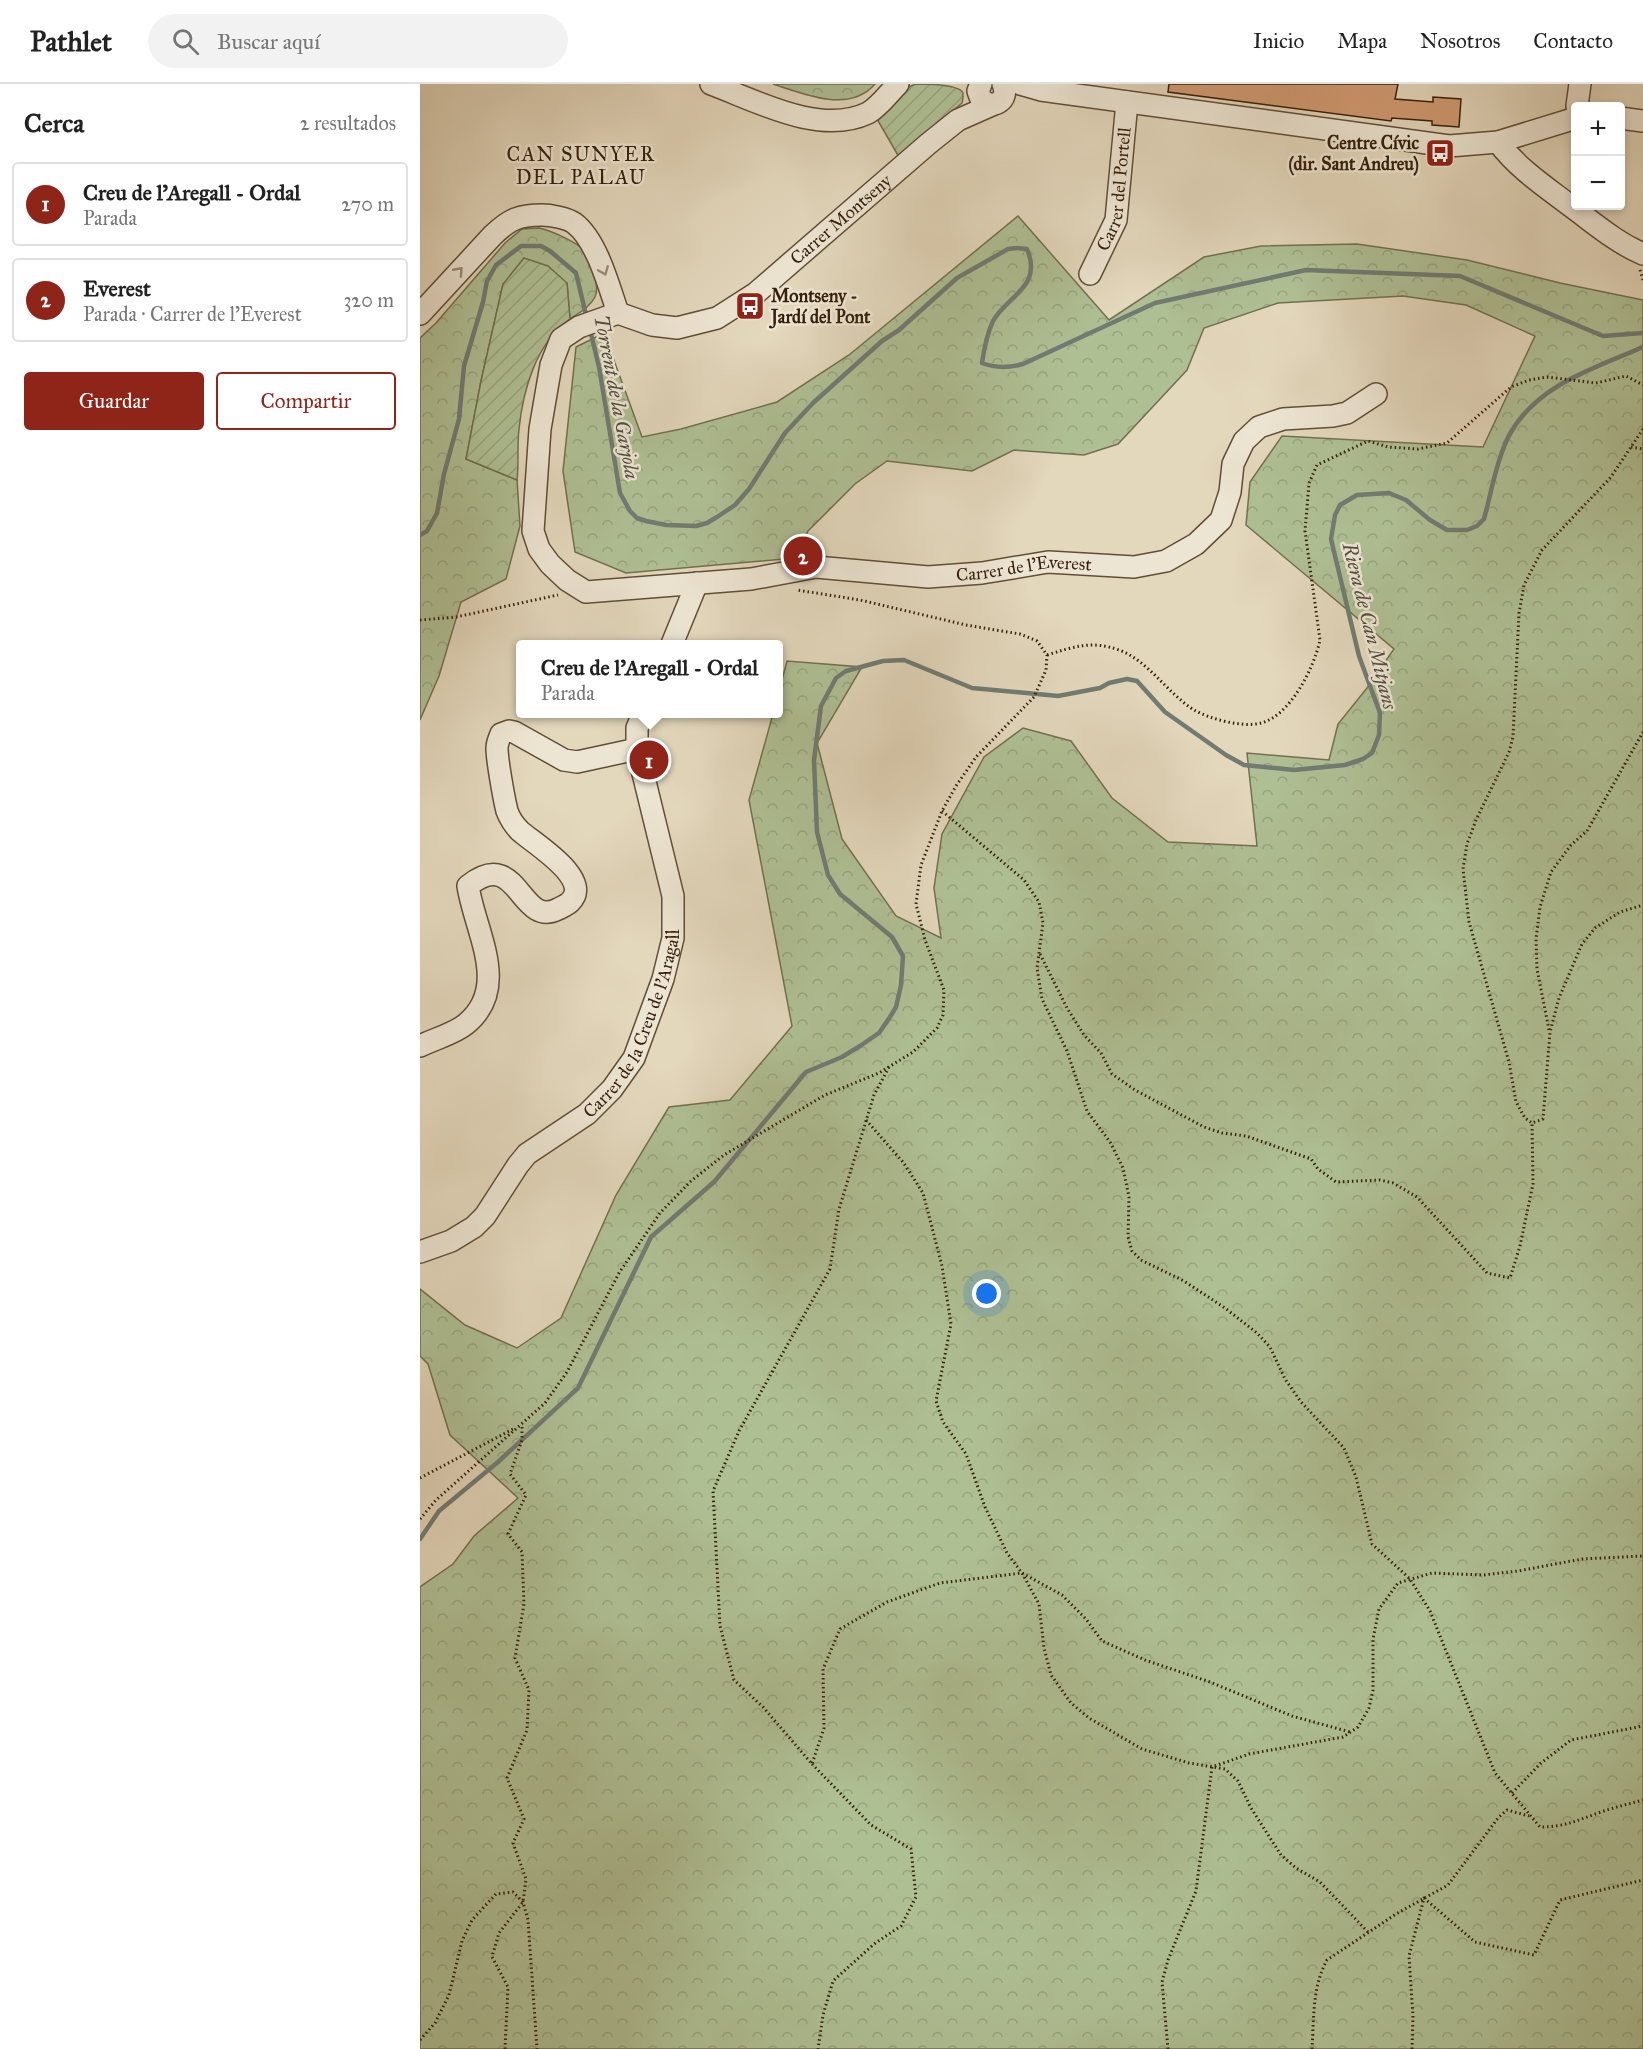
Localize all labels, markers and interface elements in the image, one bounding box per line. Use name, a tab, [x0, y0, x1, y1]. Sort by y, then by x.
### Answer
search box	[148, 14, 568, 68]
text: Pathlet	[30, 24, 112, 59]
icon: search	[169, 25, 202, 58]
text: Buscar aquí	[217, 28, 320, 55]
text: Inicio	[1253, 28, 1304, 54]
text: Mapa	[1337, 28, 1387, 54]
text: Nosotros	[1420, 28, 1500, 54]
text: Contacto	[1533, 28, 1613, 54]
map controls	[1571, 102, 1625, 210]
button: +	[1571, 102, 1625, 156]
text: Cerca	[24, 107, 84, 139]
text: 2 resultados	[300, 111, 396, 135]
street label: Carrer del Portell	[1092, 126, 1136, 255]
place label: Centre Cívic (dir. Sant Andreu)	[1289, 132, 1419, 176]
bus stop icon: Centre Cívic (dir. Sant Andreu)	[1424, 137, 1456, 169]
district label: CAN SUNYER DEL PALAU	[507, 142, 655, 189]
button: −	[1571, 156, 1625, 210]
street label: Carrer Montseny	[786, 169, 896, 269]
text: Creu de l'Aregall - Ordal	[83, 179, 300, 206]
text: 1	[42, 192, 49, 216]
text: 270 m	[341, 192, 394, 216]
text: Parada	[83, 206, 137, 230]
one-way arrow	[597, 265, 609, 276]
one-way arrow	[452, 267, 463, 278]
text: Everest	[83, 275, 151, 302]
place label: Montseny - Jardí del Pont	[769, 285, 871, 329]
text: 2	[41, 288, 50, 312]
text: 320 m	[343, 288, 394, 312]
bus stop icon: Montseny - Jardí del Pont	[734, 290, 766, 322]
text: Parada · Carrer de l'Everest	[83, 302, 302, 326]
water label: Torrent de la Garjola	[589, 313, 645, 481]
button: Guardar	[24, 372, 204, 430]
button: Compartir	[216, 372, 396, 430]
pin: 2	[784, 534, 823, 578]
water label: Riera de Can Mitjans	[1337, 539, 1403, 713]
street label: Carrer de l'Everest	[955, 551, 1093, 586]
popup	[516, 640, 783, 718]
text: Creu de l'Aregall - Ordal	[541, 654, 758, 681]
text: Parada	[541, 681, 595, 705]
pin: 1	[630, 738, 668, 782]
street label: Carrer de la Creu de l'Aragall	[578, 929, 684, 1123]
your location	[972, 1279, 1001, 1308]

